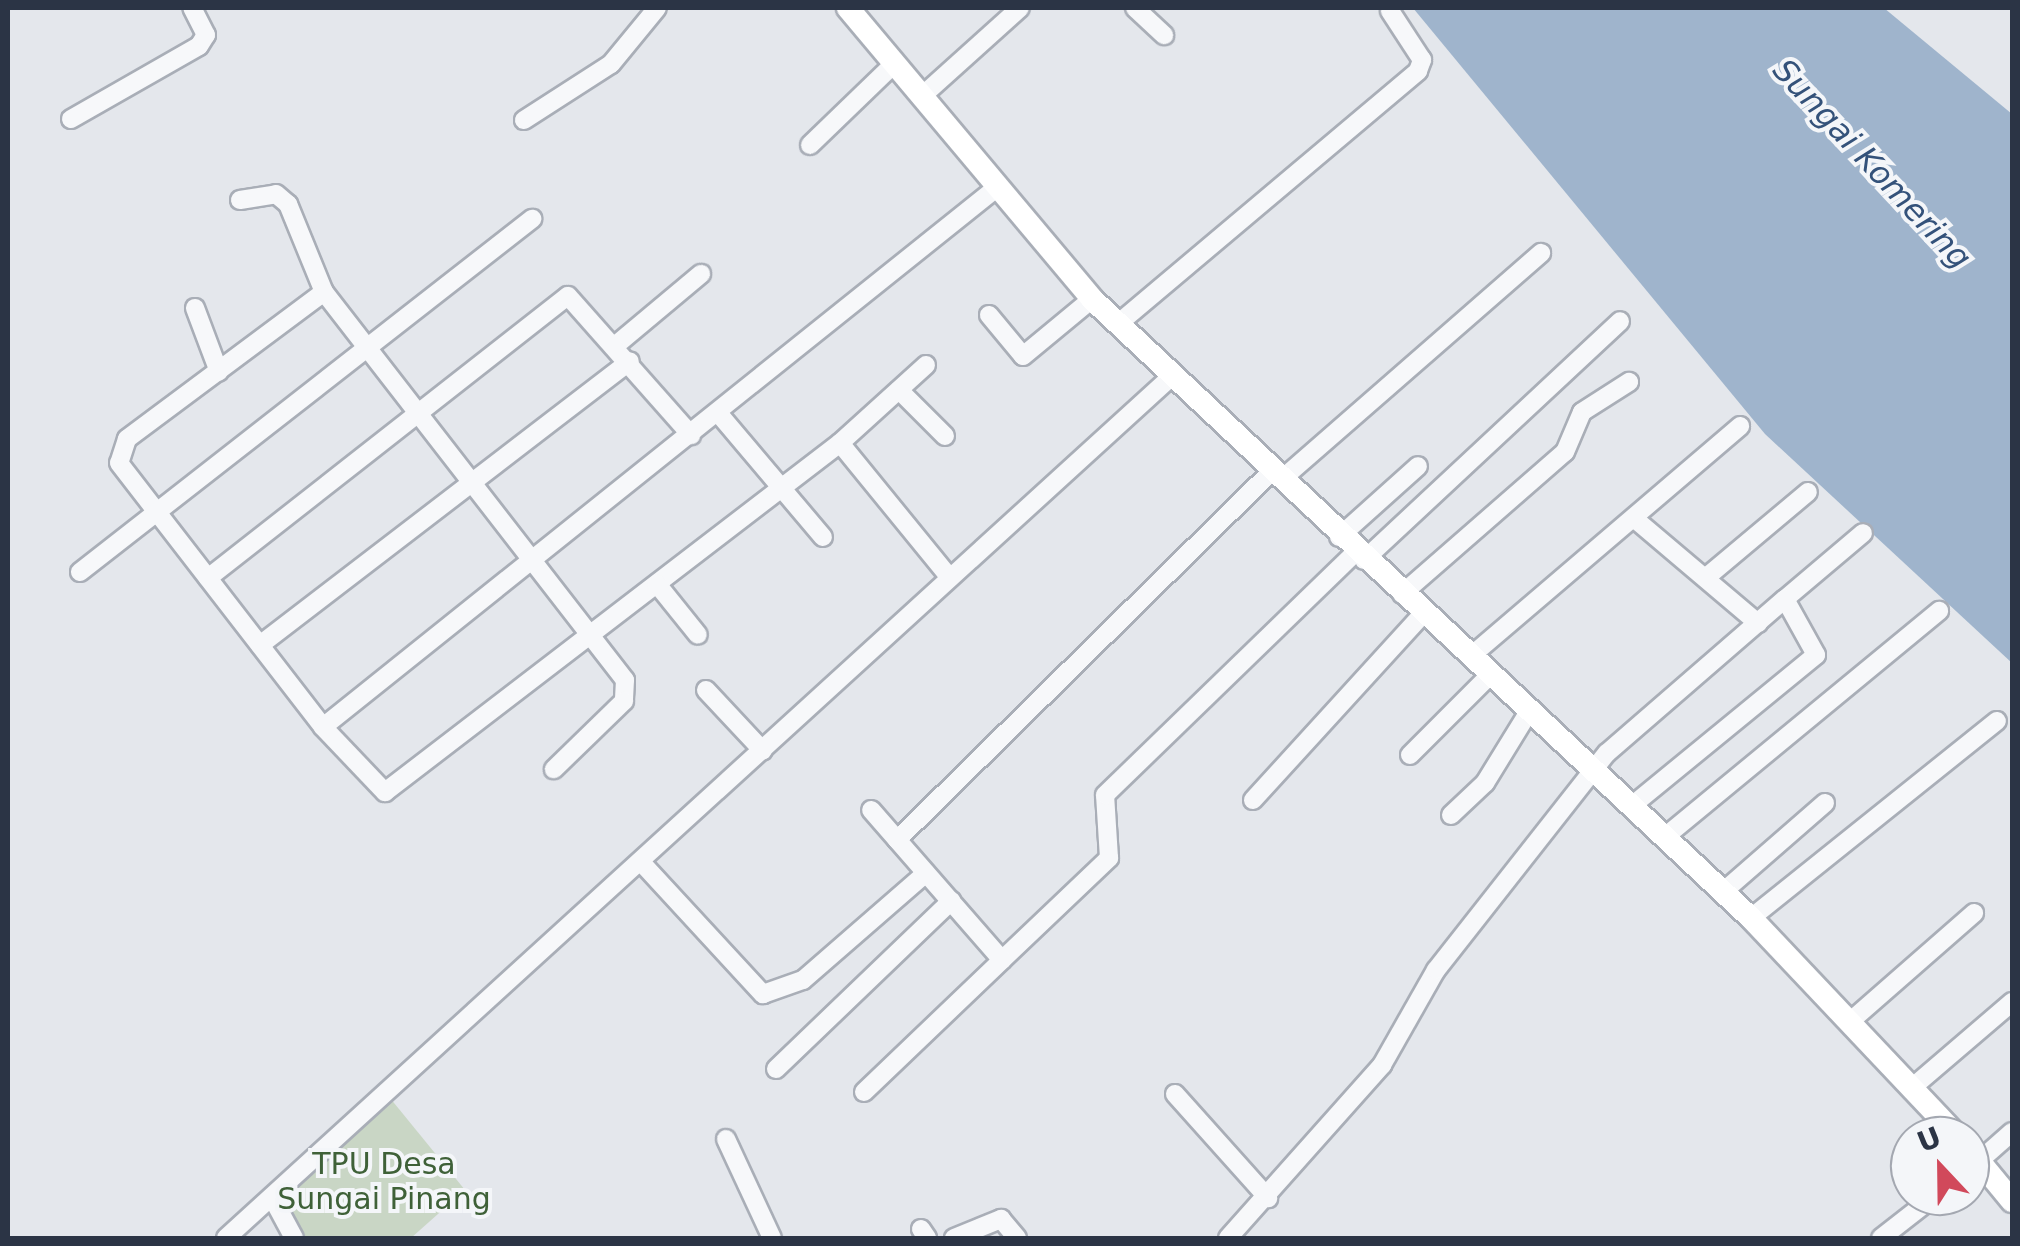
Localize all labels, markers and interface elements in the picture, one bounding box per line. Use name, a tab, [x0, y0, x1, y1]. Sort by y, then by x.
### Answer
water label: Sungai Komering	[1765, 51, 1979, 277]
north arrow	[1890, 1116, 1990, 1216]
text: U	[1913, 1120, 1946, 1159]
park label: TPU Desa Sungai Pinang	[277, 1146, 491, 1216]

